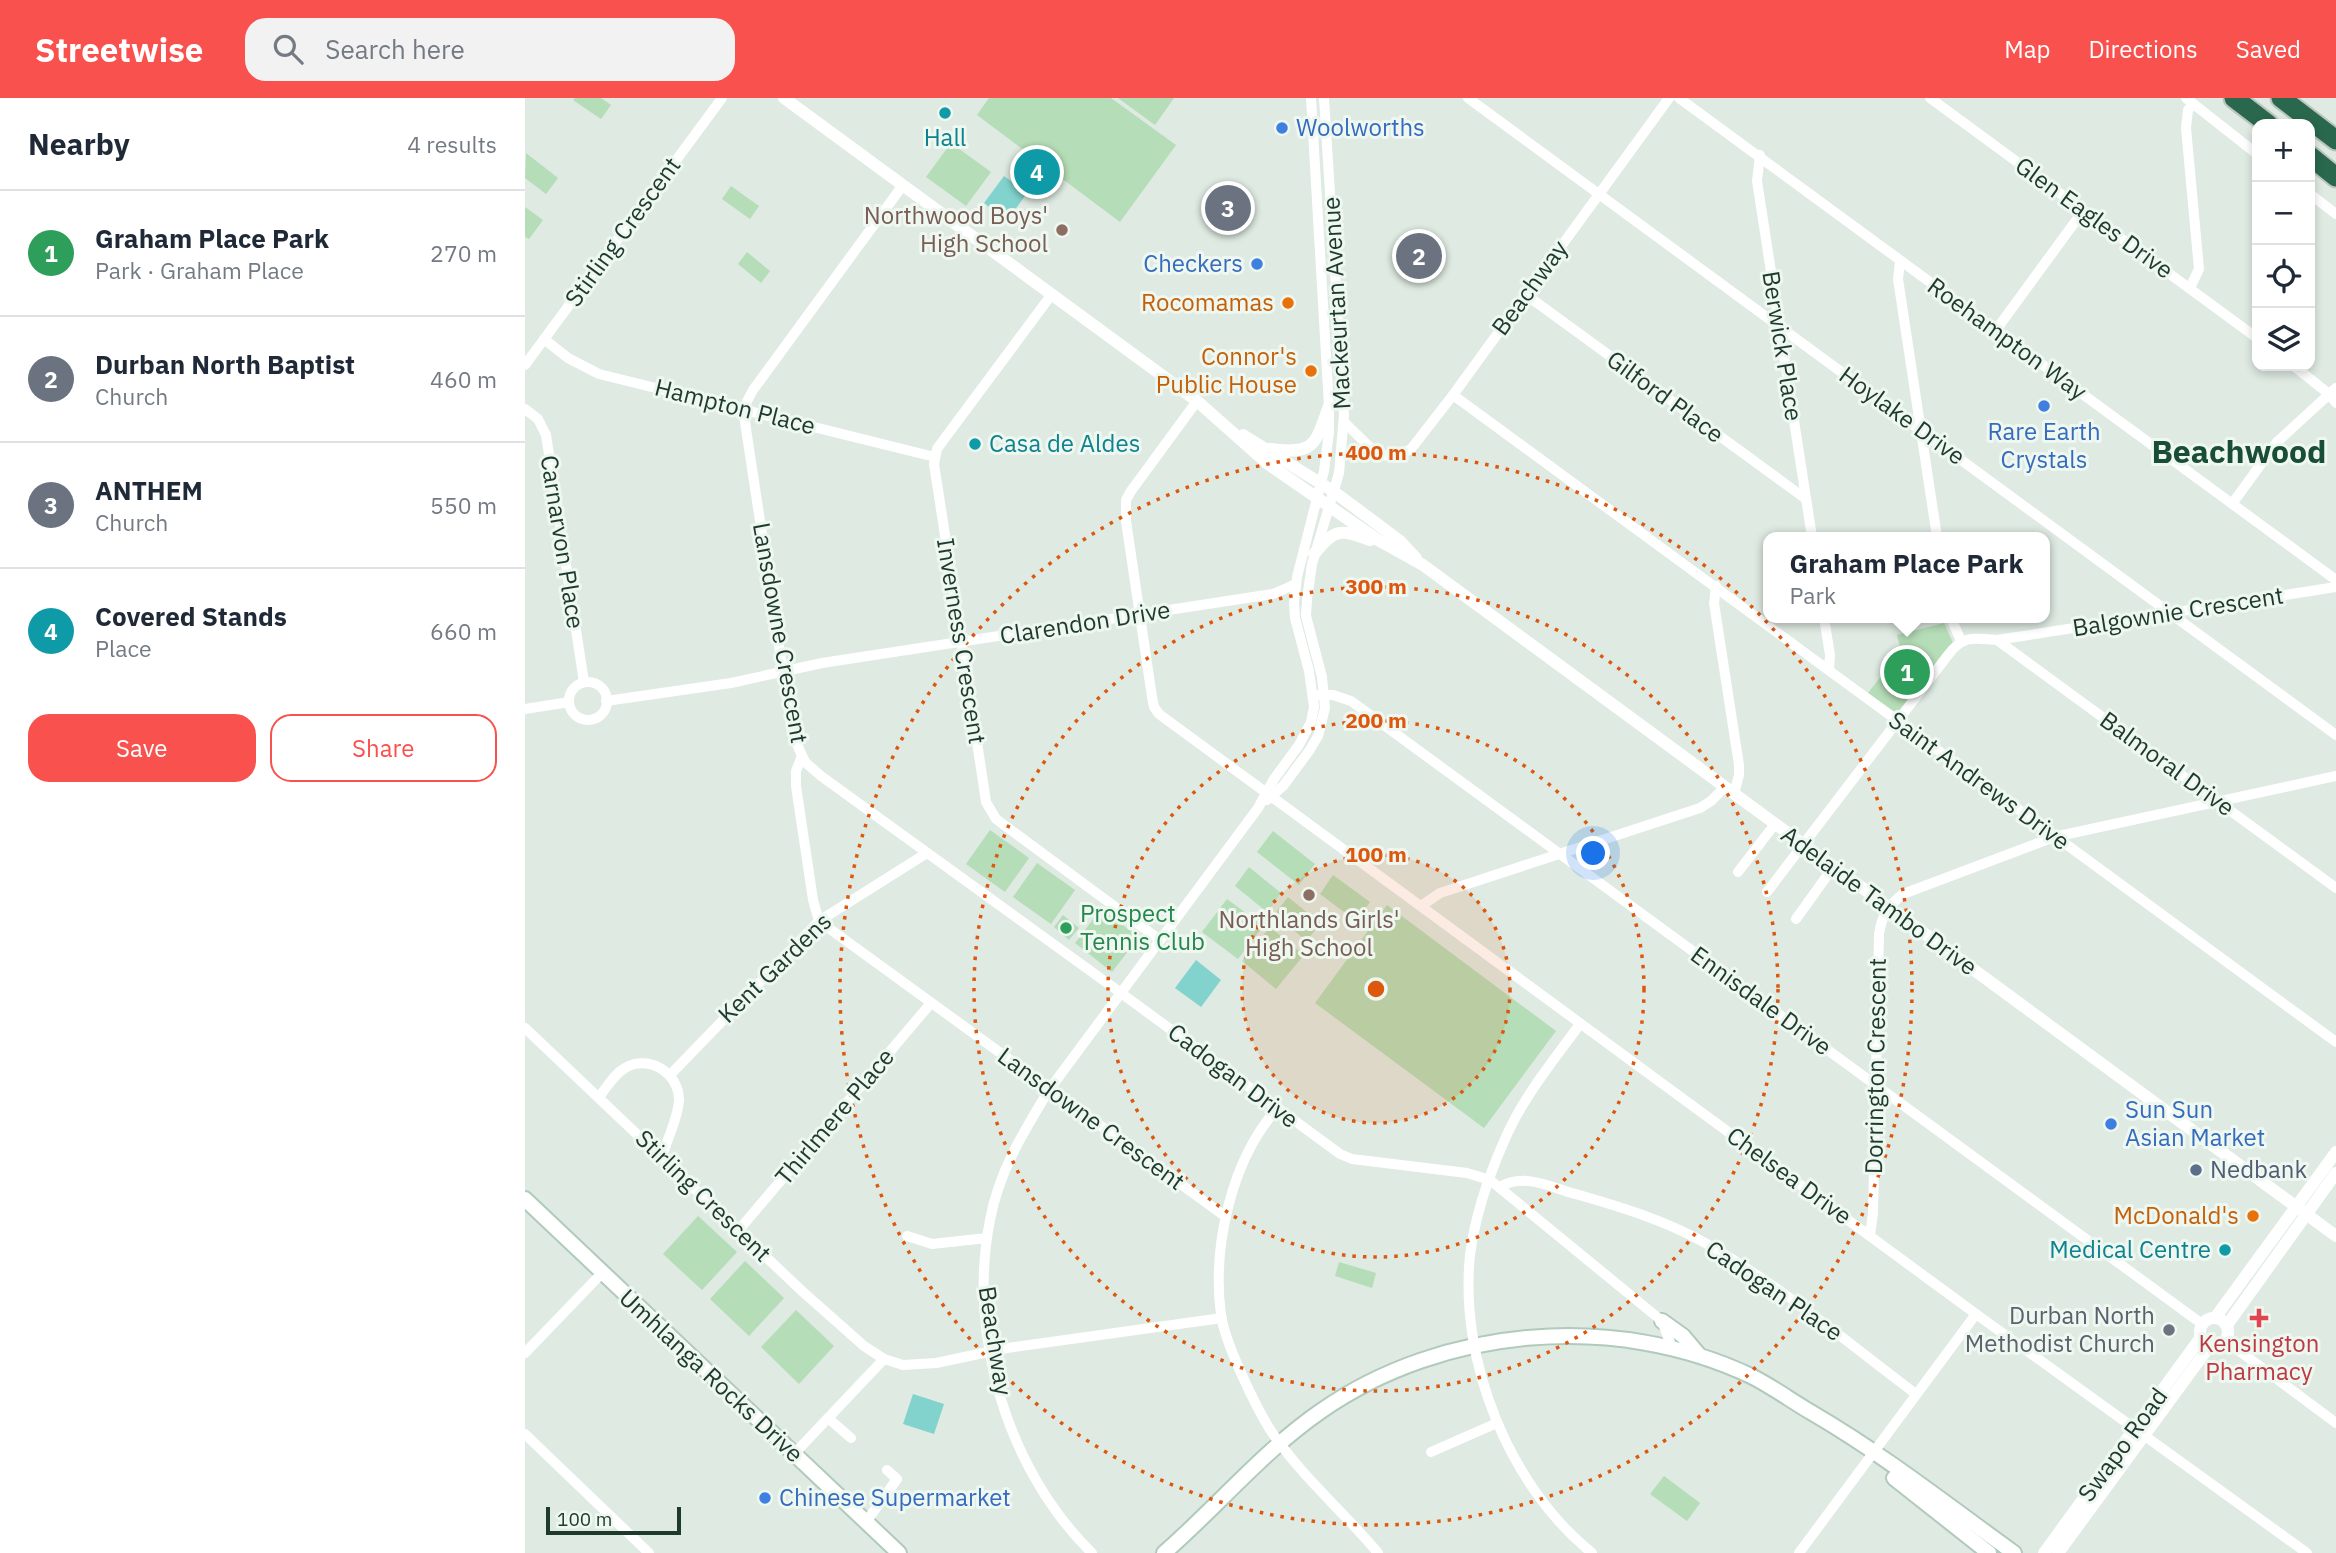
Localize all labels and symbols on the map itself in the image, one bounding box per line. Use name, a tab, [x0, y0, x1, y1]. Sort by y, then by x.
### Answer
marker: Hall	[937, 105, 953, 121]
place label: Woolworths	[1296, 111, 1425, 143]
marker: Woolworths	[1274, 120, 1290, 136]
place label: Hall	[924, 121, 966, 153]
pin: 4	[1014, 146, 1060, 198]
street label: Glen Eagles Drive	[2009, 149, 2180, 285]
street label: Stirling Crescent	[557, 150, 687, 313]
pin: 3	[1205, 182, 1251, 234]
street label: Mackeurtan Avenue	[1314, 196, 1358, 410]
place label: Northwood Boys' High School	[864, 199, 1048, 259]
marker: Northwood Boys' High School	[1054, 222, 1070, 238]
pin: 2	[1396, 230, 1442, 282]
street label: Beachway	[1484, 233, 1575, 341]
place label: Checkers	[1143, 247, 1243, 279]
marker: Checkers	[1249, 256, 1265, 272]
street label: Berwick Place	[1755, 268, 1811, 423]
street label: Roehampton Way	[1921, 270, 2094, 407]
place label: Rocomamas	[1141, 286, 1274, 318]
marker: Rocomamas	[1280, 295, 1296, 311]
place label: Connor's Public House	[1156, 340, 1297, 400]
street label: Gilford Place	[1601, 343, 1731, 450]
street label: Hoylake Drive	[1833, 359, 1972, 472]
marker: Connor's Public House	[1303, 363, 1319, 379]
street label: Hampton Place	[652, 371, 819, 441]
marker: Rare Earth Crystals	[2036, 398, 2052, 414]
place label: Rare Earth Crystals	[1987, 415, 2101, 475]
place label: Casa de Aldes	[989, 427, 1140, 459]
district label: Beachwood	[2151, 430, 2327, 472]
marker: Casa de Aldes	[967, 436, 983, 452]
text: 400 m	[1345, 438, 1407, 466]
street label: Carnarvon Place	[533, 453, 593, 631]
street label: Lansdowne Crescent	[746, 520, 816, 746]
street label: Inverness Crescent	[930, 536, 994, 746]
text: 300 m	[1345, 572, 1407, 600]
street label: Balgownie Crescent	[2070, 579, 2286, 644]
street label: Clarendon Drive	[997, 593, 1172, 651]
pin: 1	[1884, 646, 1930, 698]
street label: Saint Andrews Drive	[1883, 704, 2077, 857]
street label: Balmoral Drive	[2094, 704, 2241, 823]
text: 200 m	[1345, 706, 1407, 734]
street label: Adelaide Tambo Drive	[1775, 818, 1984, 982]
your location	[1576, 836, 1610, 870]
text: 100 m	[1345, 840, 1407, 868]
marker: Northlands Girls' High School	[1301, 887, 1317, 903]
place label: Prospect Tennis Club	[1080, 897, 1205, 957]
place label: Northlands Girls' High School	[1219, 903, 1399, 963]
street label: Kent Gardens	[711, 905, 838, 1030]
marker: Prospect Tennis Club	[1058, 920, 1074, 936]
street label: Ennisdale Drive	[1685, 938, 1838, 1062]
street label: Dorrington Crescent	[1857, 958, 1893, 1174]
centre of rings	[1364, 977, 1388, 1001]
street label: Cadogan Drive	[1162, 1016, 1305, 1135]
street label: Lansdowne Crescent	[992, 1039, 1192, 1197]
street label: Thirlmere Place	[768, 1041, 901, 1192]
place label: Sun Sun Asian Market	[2125, 1093, 2265, 1153]
marker: Sun Sun Asian Market	[2103, 1116, 2119, 1132]
street label: Chelsea Drive	[1721, 1119, 1859, 1231]
street label: Stirling Crescent	[629, 1122, 779, 1268]
place label: Nedbank	[2210, 1153, 2307, 1185]
marker: Nedbank	[2188, 1162, 2204, 1178]
place label: McDonald's	[2114, 1199, 2239, 1231]
marker: McDonald's	[2245, 1208, 2261, 1224]
street label: Cadogan Place	[1700, 1233, 1849, 1348]
place label: Medical Centre	[2049, 1233, 2211, 1265]
marker: Medical Centre	[2217, 1242, 2233, 1258]
street label: Umhlanga Rocks Drive	[613, 1281, 811, 1469]
street label: Beachway	[972, 1284, 1020, 1398]
place label: Durban North Methodist Church	[1965, 1299, 2155, 1359]
marker: Kensington Pharmacy	[2251, 1310, 2267, 1326]
marker: Durban North Methodist Church	[2161, 1322, 2177, 1338]
place label: Kensington Pharmacy	[2199, 1327, 2319, 1387]
street label: Swapo Road	[2070, 1381, 2174, 1508]
place label: Chinese Supermarket	[779, 1481, 1011, 1513]
marker: Chinese Supermarket	[757, 1490, 773, 1506]
scale bar	[546, 1504, 681, 1536]

